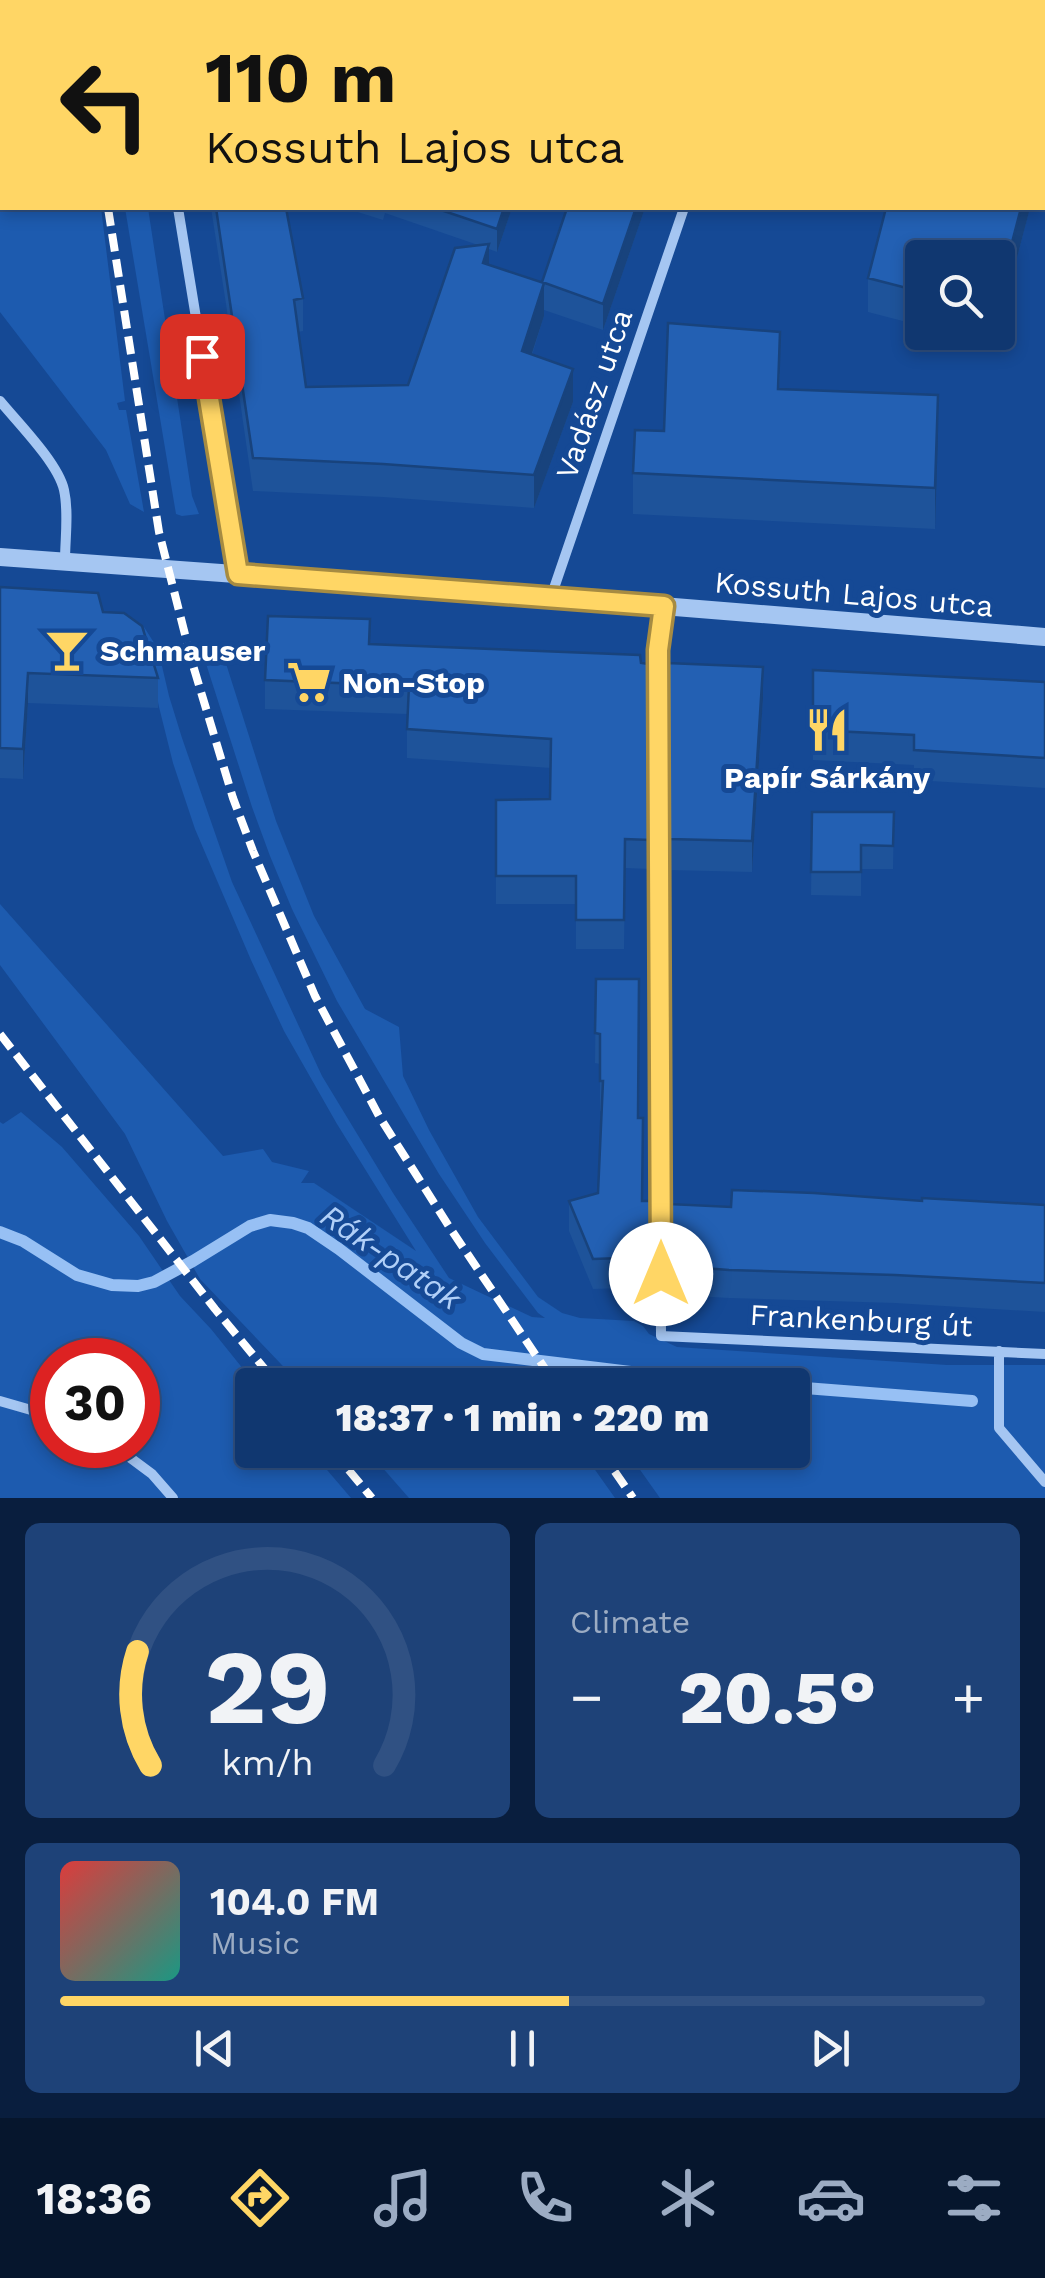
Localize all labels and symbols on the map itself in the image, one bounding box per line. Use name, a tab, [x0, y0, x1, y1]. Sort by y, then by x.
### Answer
street label: Vadász utca	[549, 304, 639, 484]
pin	[160, 314, 245, 399]
street label: Kossuth Lajos utca	[713, 564, 995, 624]
bar icon: Schmauser	[43, 626, 91, 674]
place label: Schmauser	[100, 633, 265, 668]
supermarket icon: Non-Stop	[285, 658, 333, 706]
place label: Non-Stop	[342, 665, 485, 700]
restaurant icon: Papír Sárkány	[803, 706, 851, 754]
place label: Papír Sárkány	[724, 760, 930, 795]
water label: Rák-patak	[314, 1196, 470, 1319]
position arrow	[609, 1222, 713, 1326]
street label: Frankenburg út	[749, 1297, 974, 1343]
speed limit sign: 30	[30, 1338, 160, 1468]

